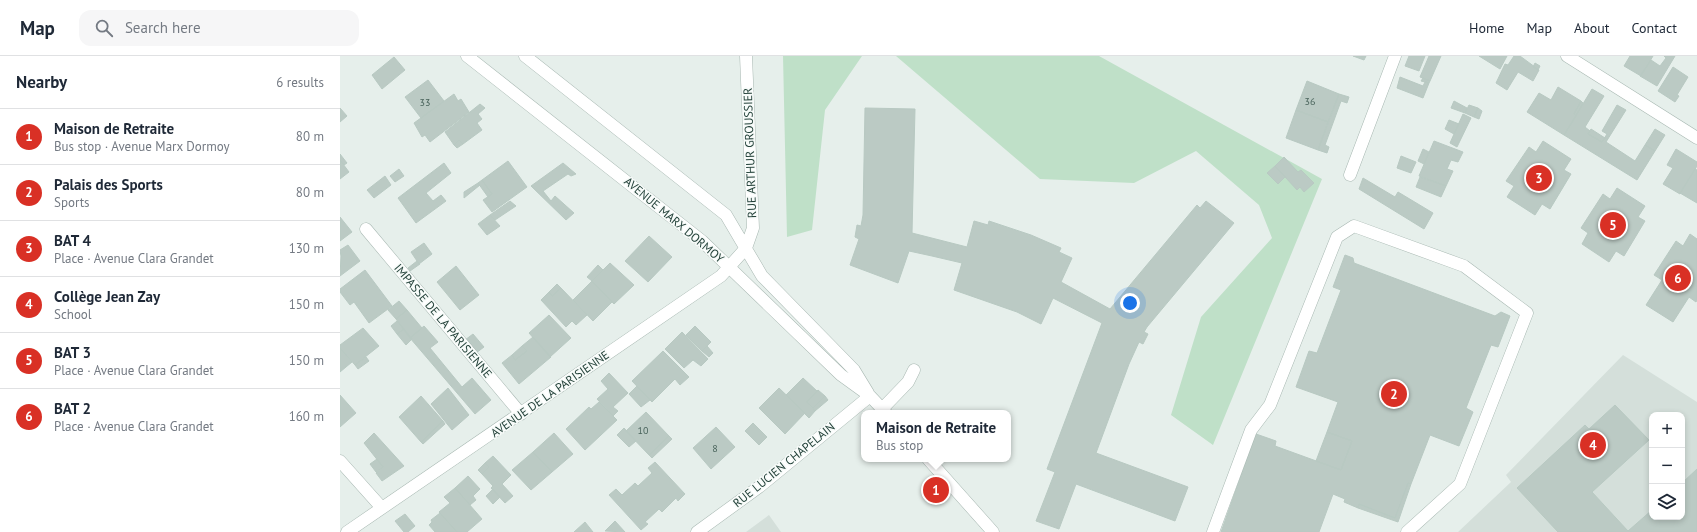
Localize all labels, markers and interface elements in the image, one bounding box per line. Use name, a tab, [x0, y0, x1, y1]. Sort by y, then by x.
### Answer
search box	[79, 10, 359, 46]
text: Map	[20, 16, 55, 40]
icon: search	[93, 17, 115, 39]
text: Search here	[125, 18, 201, 37]
text: Home	[1469, 19, 1504, 37]
text: Map	[1526, 19, 1552, 37]
text: About	[1574, 19, 1610, 37]
text: Contact	[1632, 19, 1677, 37]
text: Nearby	[16, 71, 67, 93]
text: 6 results	[276, 74, 324, 91]
street label: RUE ARTHUR GROUSSIER	[740, 88, 759, 218]
house number: 36	[1305, 95, 1315, 108]
house number: 33	[420, 96, 430, 109]
text: Maison de Retraite	[54, 119, 174, 138]
text: 1	[25, 128, 33, 145]
text: 80 m	[296, 128, 324, 145]
text: Bus stop · Avenue Marx Dormoy	[54, 138, 230, 155]
pin: 3	[1526, 163, 1552, 193]
street label: AVENUE MARX DORMOY	[621, 173, 728, 266]
text: Palais des Sports	[54, 175, 163, 194]
text: 2	[25, 184, 33, 201]
text: 80 m	[296, 184, 324, 201]
text: Sports	[54, 194, 90, 211]
pin: 5	[1600, 210, 1626, 240]
text: BAT 4	[54, 231, 91, 250]
text: 3	[25, 240, 33, 257]
text: 130 m	[289, 240, 324, 257]
text: Place · Avenue Clara Grandet	[54, 250, 214, 267]
street label: IMPASSE DE LA PARISIENNE	[391, 261, 496, 381]
pin: 6	[1665, 263, 1691, 293]
text: Collège Jean Zay	[54, 287, 160, 306]
your location	[1120, 293, 1140, 313]
text: 4	[25, 296, 33, 313]
text: 150 m	[289, 296, 324, 313]
text: School	[54, 306, 92, 323]
text: BAT 3	[54, 343, 91, 362]
street label: AVENUE DE LA PARISIENNE	[488, 347, 612, 440]
text: 5	[25, 352, 33, 369]
text: 150 m	[289, 352, 324, 369]
text: Place · Avenue Clara Grandet	[54, 362, 214, 379]
pin: 2	[1381, 379, 1407, 409]
text: BAT 2	[54, 399, 91, 418]
text: 6	[25, 408, 33, 425]
text: 160 m	[289, 408, 324, 425]
popup	[861, 410, 1011, 462]
map controls	[1649, 412, 1685, 520]
button: +	[1649, 412, 1685, 448]
text: Place · Avenue Clara Grandet	[54, 418, 214, 435]
text: Maison de Retraite	[876, 418, 996, 437]
street label: RUE LUCIEN CHAPELAIN	[730, 419, 838, 510]
house number: 10	[638, 424, 649, 437]
pin: 4	[1580, 430, 1606, 460]
text: Bus stop	[876, 437, 923, 454]
house number: 8	[712, 442, 718, 455]
button: −	[1649, 448, 1685, 484]
pin: 1	[923, 475, 949, 505]
button: layers	[1649, 484, 1685, 520]

